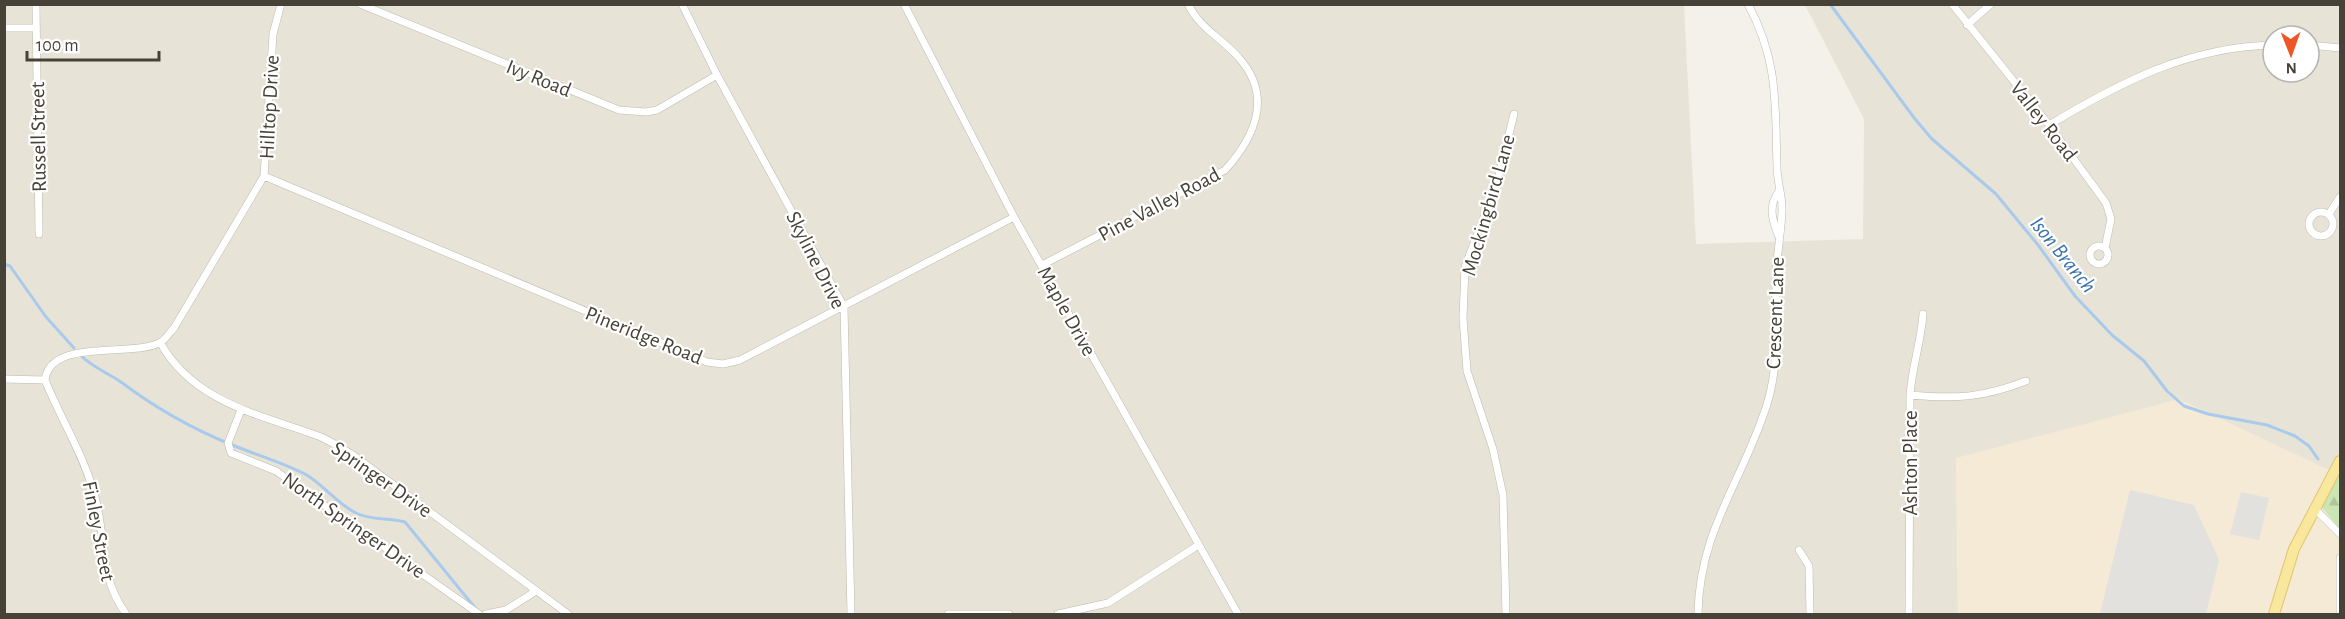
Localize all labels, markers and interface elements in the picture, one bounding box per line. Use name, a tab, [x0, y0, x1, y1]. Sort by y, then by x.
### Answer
scale bar	[27, 24, 159, 62]
north arrow	[2261, 24, 2321, 84]
text: 100 m	[36, 37, 79, 55]
street label: Hilltop Drive	[256, 54, 283, 160]
street label: Ivy Road	[503, 56, 574, 101]
text: N	[2286, 60, 2297, 76]
street label: Valley Road	[2006, 78, 2081, 165]
street label: Russell Street	[27, 81, 50, 192]
street label: Mockingbird Lane	[1458, 132, 1519, 278]
street label: Pine Valley Road	[1095, 164, 1224, 245]
street label: Skyline Drive	[782, 208, 849, 312]
water label: Ison Branch	[2026, 213, 2100, 297]
street label: Crescent Lane	[1763, 257, 1788, 369]
street label: Maple Drive	[1033, 263, 1100, 360]
street label: Pineridge Road	[582, 302, 706, 369]
street label: Ashton Place	[1900, 410, 1921, 516]
street label: Springer Drive	[328, 437, 436, 522]
street label: North Springer Drive	[279, 468, 429, 582]
street label: Finley Street	[78, 479, 119, 583]

